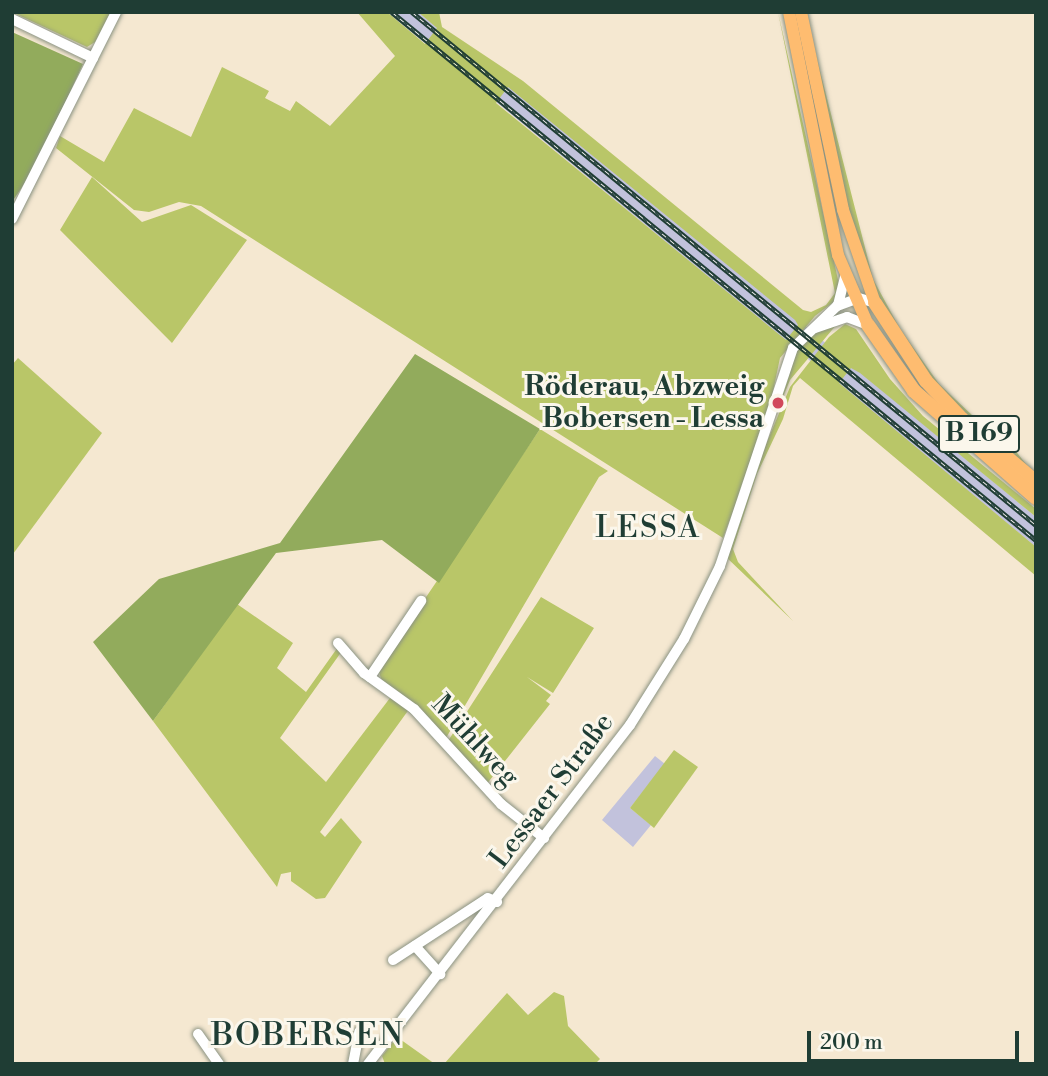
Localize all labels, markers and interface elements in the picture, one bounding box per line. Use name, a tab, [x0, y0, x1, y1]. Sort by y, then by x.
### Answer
place label: Röderau, Abzweig Bobersen - Lessa	[524, 370, 764, 436]
marker: Röderau, Abzweig Bobersen - Lessa	[770, 395, 786, 411]
road number: B 169	[937, 412, 1021, 456]
district label: LESSA	[596, 510, 700, 546]
street label: Mühlweg	[424, 688, 526, 794]
street label: Lessaer Straße	[483, 707, 621, 875]
district label: BOBERSEN	[212, 1016, 404, 1054]
scale bar	[810, 1016, 1022, 1060]
text: 200 m	[820, 1030, 883, 1056]

